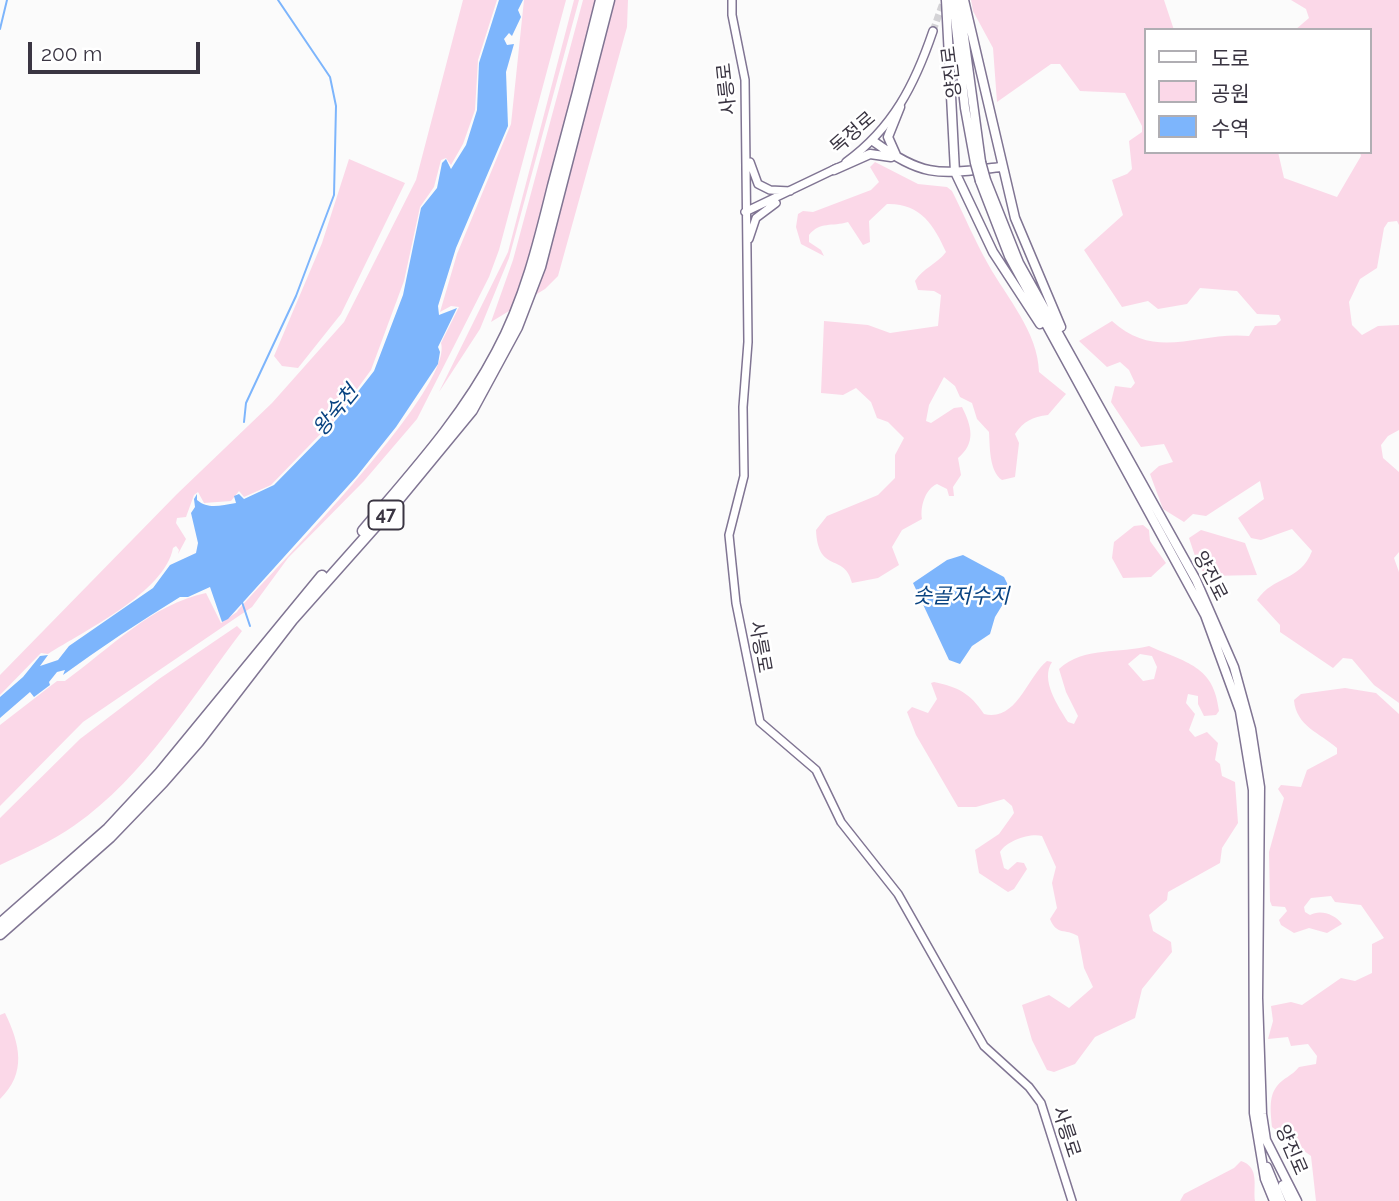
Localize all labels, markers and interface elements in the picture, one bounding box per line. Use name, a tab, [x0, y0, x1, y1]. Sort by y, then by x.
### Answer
scale bar	[32, 28, 203, 72]
legend	[1144, 28, 1371, 154]
text: 200 m	[41, 41, 102, 66]
street label: 양진로	[937, 45, 967, 99]
text: 도로	[1211, 46, 1250, 71]
street label: 사릉로	[713, 62, 741, 116]
text: 공원	[1211, 81, 1250, 106]
street label: 독정로	[826, 107, 880, 159]
text: 수역	[1211, 116, 1250, 141]
water label: 왕숙천	[308, 381, 364, 441]
road number: 47	[368, 500, 404, 530]
street label: 양진로	[1188, 547, 1232, 605]
water label: 솟골저수지	[913, 584, 1009, 610]
street label: 사릉로	[744, 619, 776, 675]
street label: 사릉로	[1047, 1104, 1085, 1160]
street label: 양진로	[1270, 1121, 1312, 1179]

